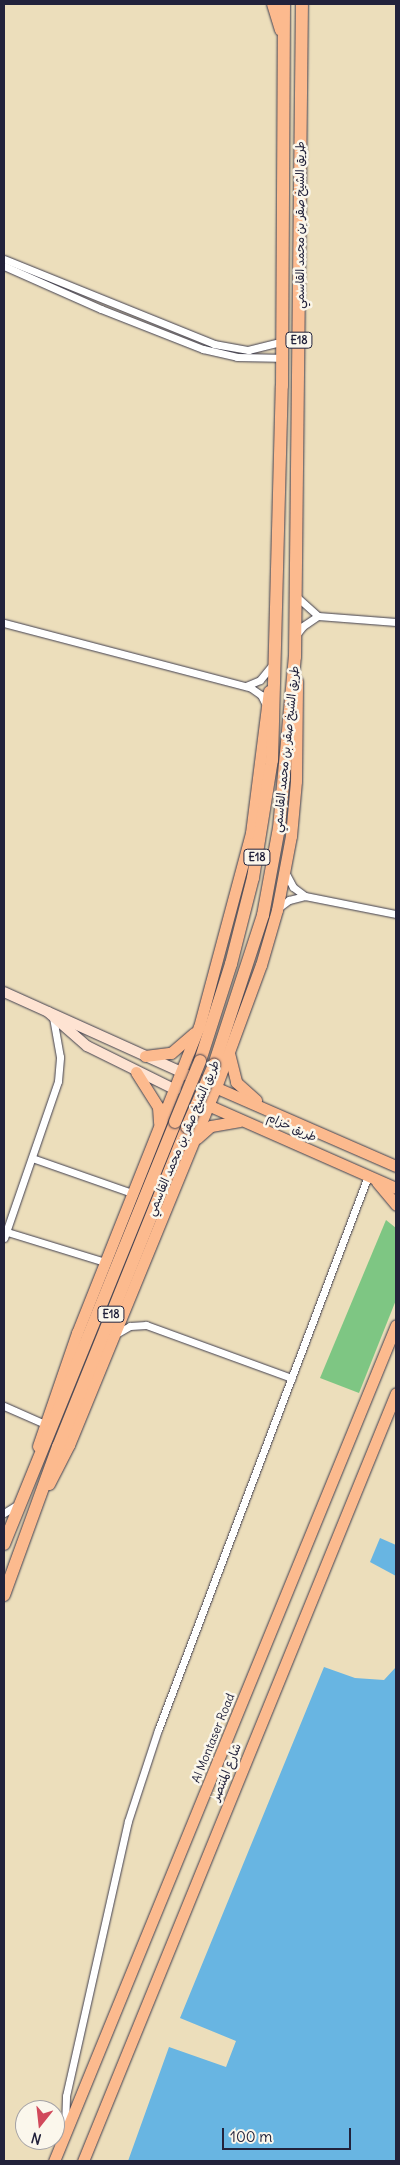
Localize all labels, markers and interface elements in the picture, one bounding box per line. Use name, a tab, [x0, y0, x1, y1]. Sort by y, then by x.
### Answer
street label: طريق الشيخ صقر بن محمد القاسمي	[293, 141, 307, 309]
road number: E18	[285, 332, 313, 348]
street label: طريق الشيخ صقر بن محمد القاسمي	[270, 665, 302, 833]
road number: E18	[243, 849, 271, 866]
street label: طريق الشيخ صقر بن محمد القاسمي	[144, 1058, 222, 1218]
street label: طريق خزام	[265, 1110, 319, 1144]
road number: E18	[97, 1306, 125, 1322]
street label: Al Montaser Road	[188, 1691, 238, 1785]
street label: شارع المنتصر	[208, 1741, 244, 1803]
north arrow	[15, 2100, 65, 2150]
scale bar	[225, 2118, 354, 2150]
text: 100 m	[230, 2127, 272, 2146]
text: N	[29, 2128, 43, 2148]

